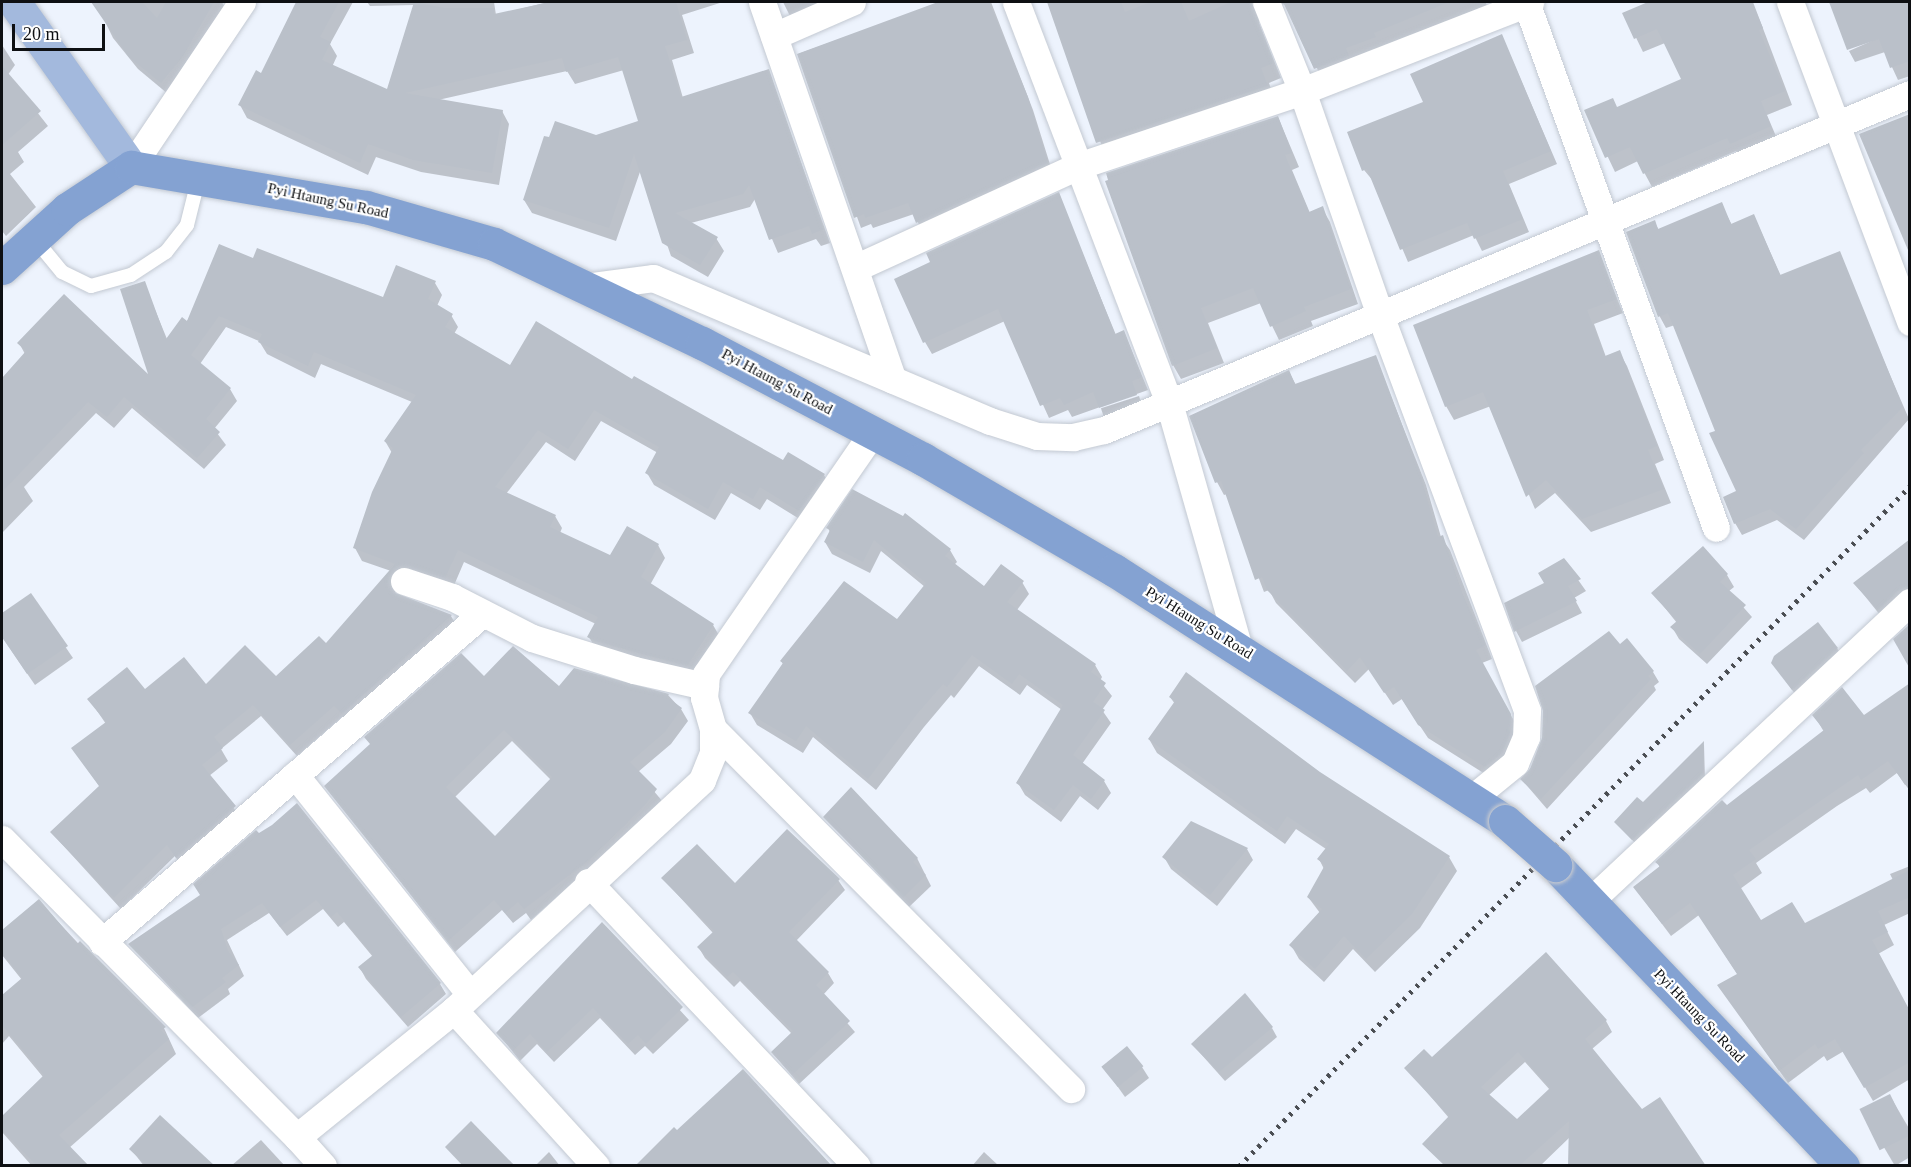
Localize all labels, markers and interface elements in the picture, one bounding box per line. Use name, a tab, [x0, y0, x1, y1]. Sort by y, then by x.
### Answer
scale bar	[15, 12, 108, 50]
text: 20 m	[23, 24, 60, 44]
street label: Pyi Htaung Su Road	[266, 179, 390, 223]
street label: Pyi Htaung Su Road	[719, 345, 835, 419]
street label: Pyi Htaung Su Road	[1142, 583, 1256, 663]
street label: Pyi Htaung Su Road	[1650, 966, 1748, 1066]

